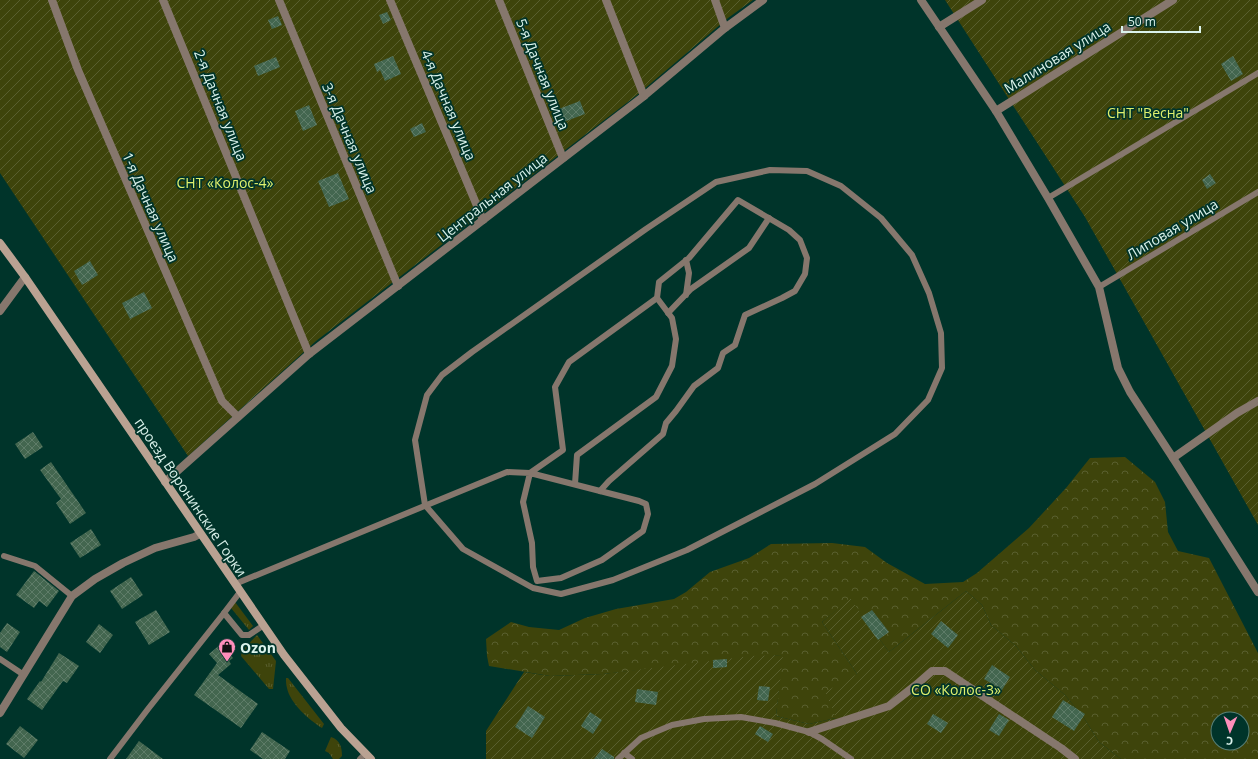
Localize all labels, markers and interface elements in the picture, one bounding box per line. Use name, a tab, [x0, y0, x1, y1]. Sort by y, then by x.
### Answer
scale bar	[1122, 8, 1200, 34]
text: 50 m	[1128, 13, 1156, 30]
street label: 5-я Дачная улица	[512, 16, 574, 132]
street label: Малиновая улица	[1000, 17, 1114, 97]
street label: 2-я Дачная улица	[190, 47, 252, 163]
street label: 4-я Дачная улица	[417, 47, 481, 163]
street label: 3-я Дачная улица	[318, 80, 382, 196]
park label: СНТ "Весна"	[1107, 103, 1189, 122]
street label: Центральная улица	[433, 148, 551, 246]
street label: 1-я Дачная улица	[118, 149, 184, 265]
park label: СНТ «Колос-4»	[177, 173, 274, 192]
street label: Липовая улица	[1123, 194, 1221, 264]
street label: проезд Воронинские Горки	[131, 414, 251, 580]
shop icon: Ozon	[217, 637, 237, 662]
place label: Ozon	[240, 638, 276, 657]
park label: СО «Колос-3»	[911, 680, 1001, 699]
north arrow	[1210, 711, 1250, 751]
text: С	[1226, 734, 1233, 749]

